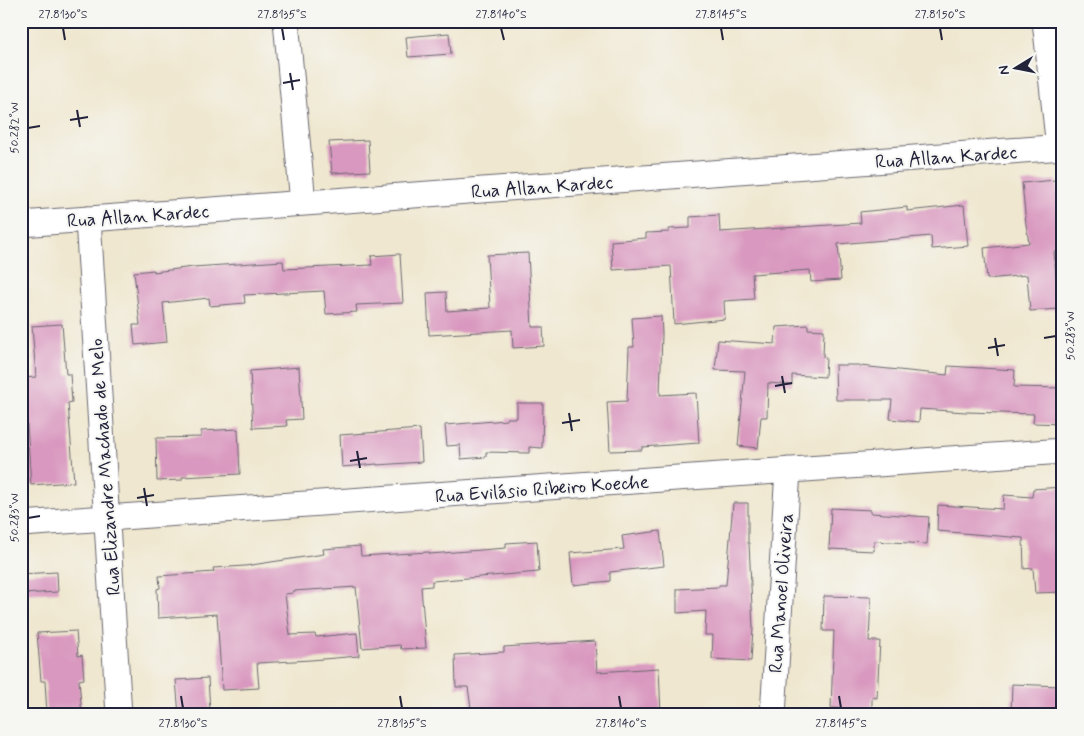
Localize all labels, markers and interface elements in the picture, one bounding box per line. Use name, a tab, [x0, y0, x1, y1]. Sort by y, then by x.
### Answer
text: 27.8130°S	[39, 7, 88, 23]
text: 27.8135°S	[257, 7, 307, 23]
text: 27.8140°S	[475, 7, 527, 23]
text: 27.8145°S	[695, 7, 747, 23]
text: 27.8150°S	[915, 7, 966, 23]
north arrow	[992, 42, 1042, 92]
text: N	[995, 64, 1014, 76]
text: 50.282°W	[7, 102, 23, 154]
street label: Rua Allan Kardec	[874, 140, 1018, 175]
street label: Rua Allan Kardec	[470, 170, 614, 205]
street label: Rua Allan Kardec	[66, 199, 210, 234]
text: 50.283°W	[1063, 311, 1079, 361]
street label: Rua Elizandre Machado de Melo	[84, 338, 127, 596]
street label: Rua Evilásio Ribeiro Koeche	[434, 470, 650, 509]
text: 50.283°W	[7, 493, 23, 543]
street label: Rua Manoel Oliveira	[763, 512, 800, 674]
text: 27.8130°S	[159, 716, 208, 732]
text: 27.8135°S	[377, 716, 427, 732]
text: 27.8140°S	[595, 716, 647, 732]
text: 27.8145°S	[815, 716, 867, 732]

